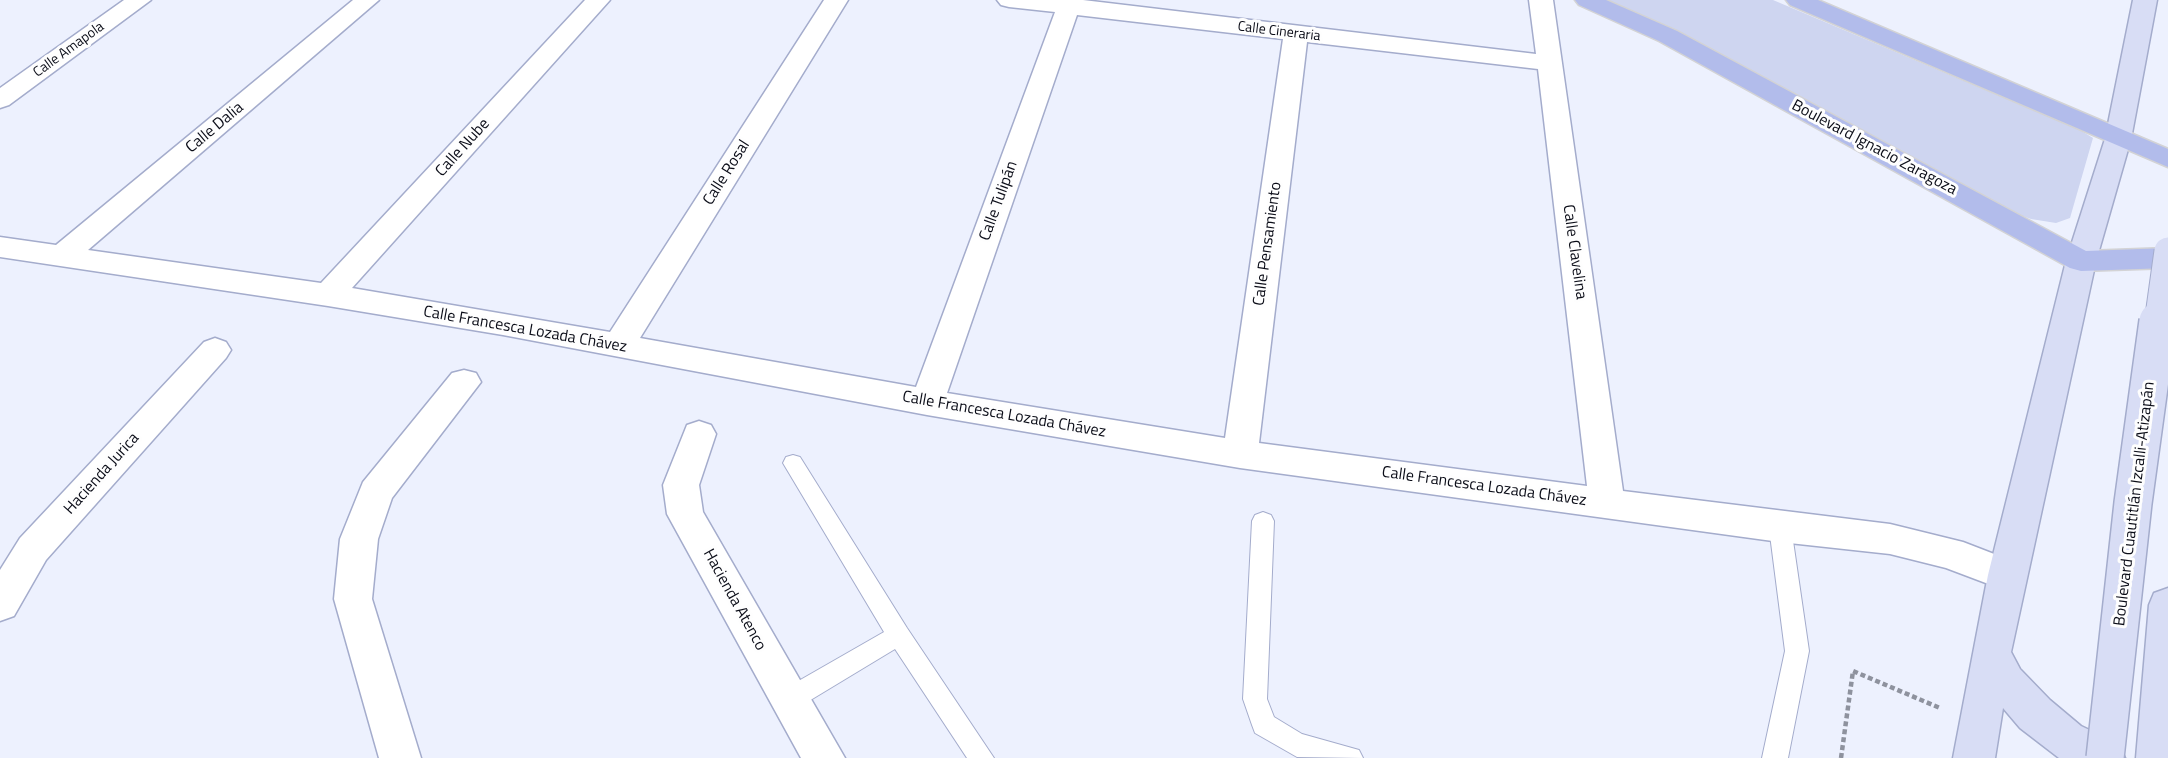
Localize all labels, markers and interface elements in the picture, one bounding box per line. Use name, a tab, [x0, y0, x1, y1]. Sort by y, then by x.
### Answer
street label: Calle Amapola	[30, 19, 108, 81]
street label: Calle Cineraria	[1237, 19, 1321, 45]
street label: Boulevard Ignacio Zaragoza	[1788, 96, 1960, 200]
street label: Calle Dalia	[182, 98, 248, 158]
street label: Calle Nube	[432, 115, 494, 181]
street label: Calle Rosal	[700, 137, 754, 209]
street label: Calle Tulipán	[976, 158, 1022, 244]
street label: Calle Pensamiento	[1250, 181, 1286, 307]
street label: Calle Clavelina	[1558, 203, 1590, 301]
street label: Calle Francesca Lozada Chávez	[422, 303, 628, 357]
street label: Boulevard Cuautitlán Izcalli-Atizapán	[2110, 381, 2160, 627]
street label: Calle Francesca Lozada Chávez	[901, 388, 1107, 442]
street label: Hacienda Jurica	[60, 429, 144, 519]
street label: Calle Francesca Lozada Chávez	[1381, 463, 1587, 511]
street label: Hacienda Atenco	[698, 546, 770, 654]

